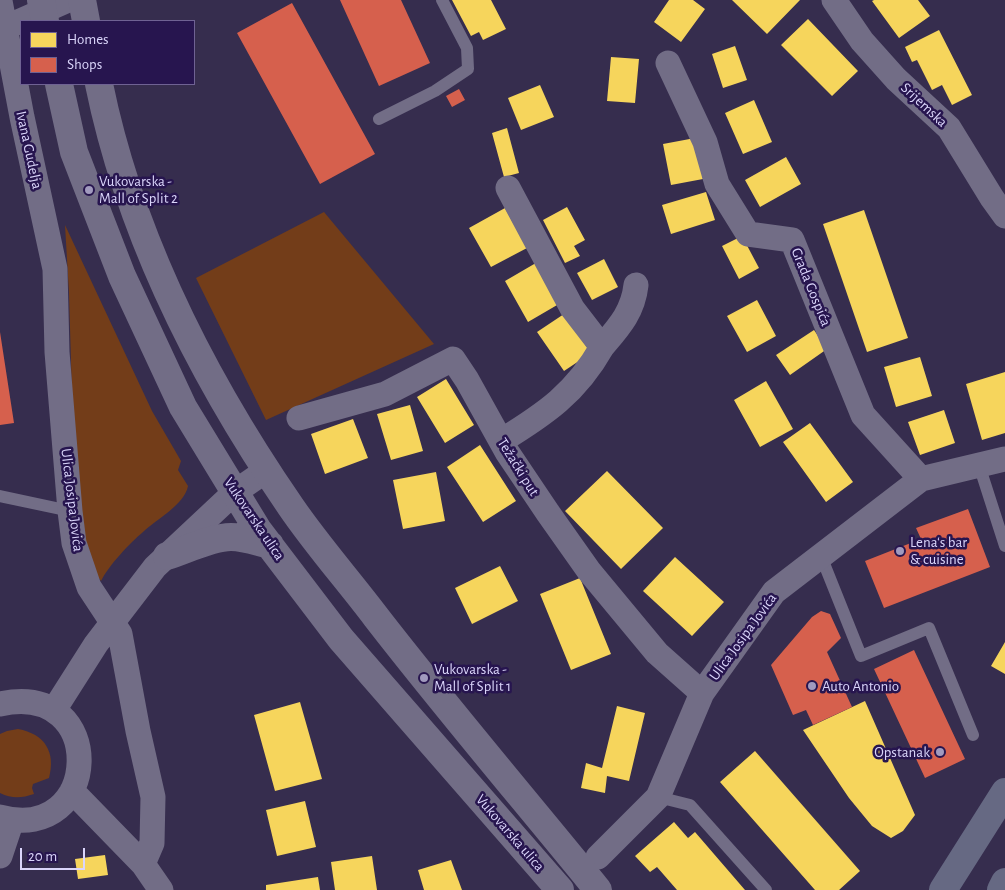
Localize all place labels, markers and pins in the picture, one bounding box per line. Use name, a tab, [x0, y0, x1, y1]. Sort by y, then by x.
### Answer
place label: Vukovarska - Mall of Split 2	[99, 172, 178, 207]
marker: Vukovarska - Mall of Split 2	[83, 184, 95, 196]
place label: Lena‘s bar & cuisine	[910, 533, 967, 568]
marker: Lena‘s bar & cuisine	[894, 545, 906, 557]
place label: Vukovarska - Mall of Split 1	[434, 660, 511, 695]
marker: Vukovarska - Mall of Split 1	[418, 672, 430, 684]
place label: Auto Antonio	[822, 677, 899, 695]
marker: Auto Antonio	[806, 680, 818, 692]
place label: Opstanak	[874, 743, 930, 761]
marker: Opstanak	[934, 746, 946, 758]

